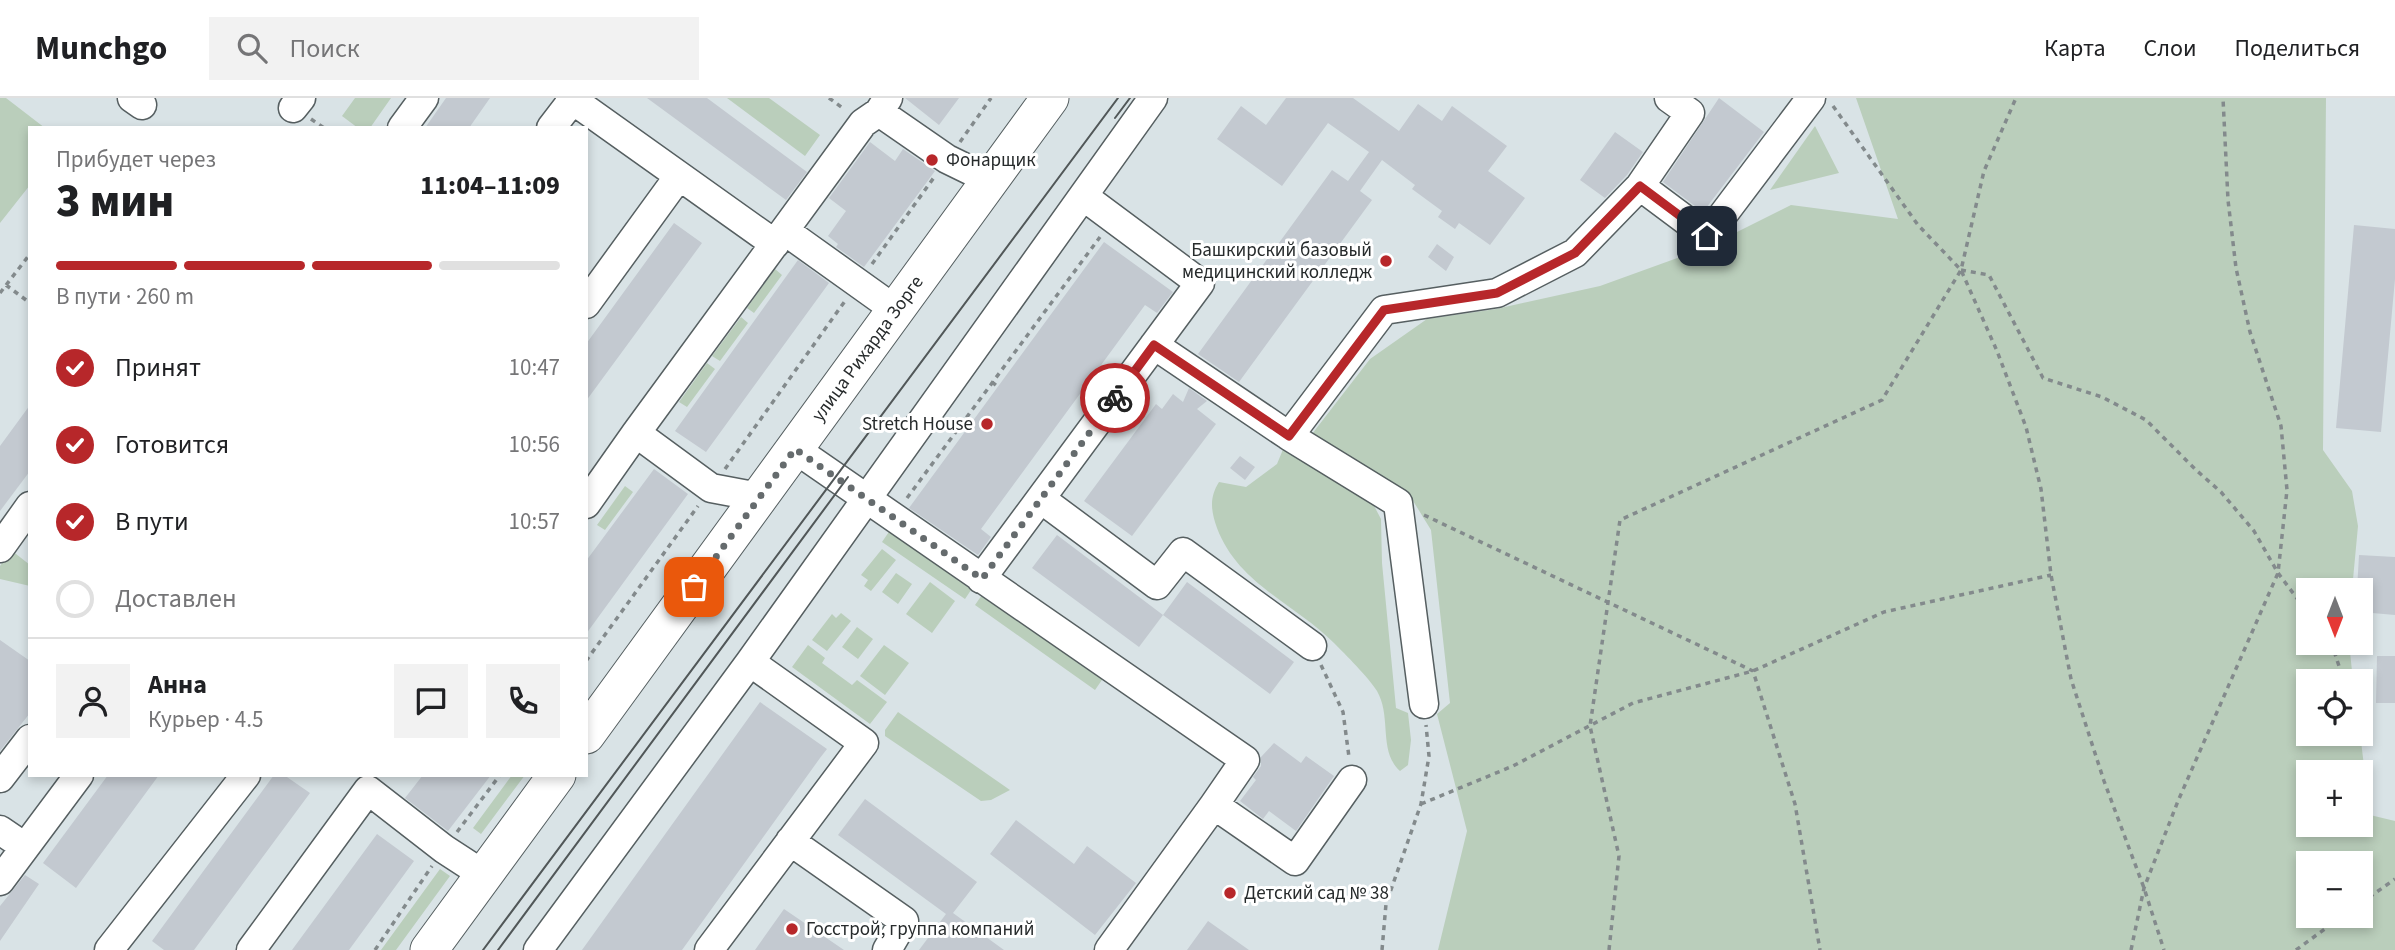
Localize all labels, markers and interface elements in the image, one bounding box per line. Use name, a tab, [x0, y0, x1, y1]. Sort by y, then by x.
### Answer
search box	[209, 17, 699, 80]
text: Munchgo	[35, 25, 167, 72]
icon: search	[233, 29, 271, 67]
text: Поиск	[289, 30, 360, 67]
text: Карта	[2044, 31, 2106, 66]
text: Слои	[2144, 31, 2197, 66]
text: Поделиться	[2235, 31, 2360, 66]
text: Прибудет через	[56, 143, 216, 176]
place label: Фонарщик	[946, 147, 1036, 174]
marker: Фонарщик	[924, 152, 940, 168]
text: 11:04–11:09	[420, 167, 560, 204]
text: 3 мин	[56, 169, 174, 234]
pin	[1677, 206, 1737, 266]
icon: home	[1688, 217, 1726, 255]
place label: Башкирский базовый медицинский колледж	[1182, 237, 1372, 286]
marker: Башкирский базовый медицинский колледж	[1378, 253, 1394, 269]
street label: улица Рихарда Зорге	[805, 270, 930, 427]
text: В пути · 260 m	[56, 280, 194, 313]
icon: check	[56, 349, 94, 387]
text: Принят	[115, 349, 201, 386]
text: 10:47	[509, 351, 560, 384]
courier	[1080, 363, 1150, 433]
icon: bike	[1096, 379, 1134, 417]
place label: Stretch House	[862, 411, 973, 438]
marker: Stretch House	[979, 416, 995, 432]
icon: check	[56, 426, 94, 464]
text: Готовится	[115, 426, 229, 463]
text: 10:56	[509, 428, 560, 461]
icon: check	[56, 503, 94, 541]
text: В пути	[115, 503, 189, 540]
text: 10:57	[509, 505, 560, 538]
pin	[664, 557, 724, 617]
icon: bag	[675, 568, 713, 606]
north arrow	[2296, 578, 2373, 654]
map controls	[2296, 578, 2373, 928]
text: Доставлен	[115, 580, 237, 617]
button: person	[56, 664, 130, 738]
button: chat	[394, 664, 468, 738]
button: phone	[486, 664, 560, 738]
text: Анна	[148, 666, 207, 703]
button: locate	[2296, 669, 2373, 746]
text: Курьер · 4.5	[148, 703, 263, 736]
button: +	[2296, 760, 2373, 837]
button: −	[2296, 851, 2373, 928]
place label: Детский сад № 38	[1244, 880, 1389, 907]
marker: Детский сад № 38	[1222, 885, 1238, 901]
place label: Госстрой, группа компаний	[806, 916, 1035, 943]
marker: Госстрой, группа компаний	[784, 921, 800, 937]

